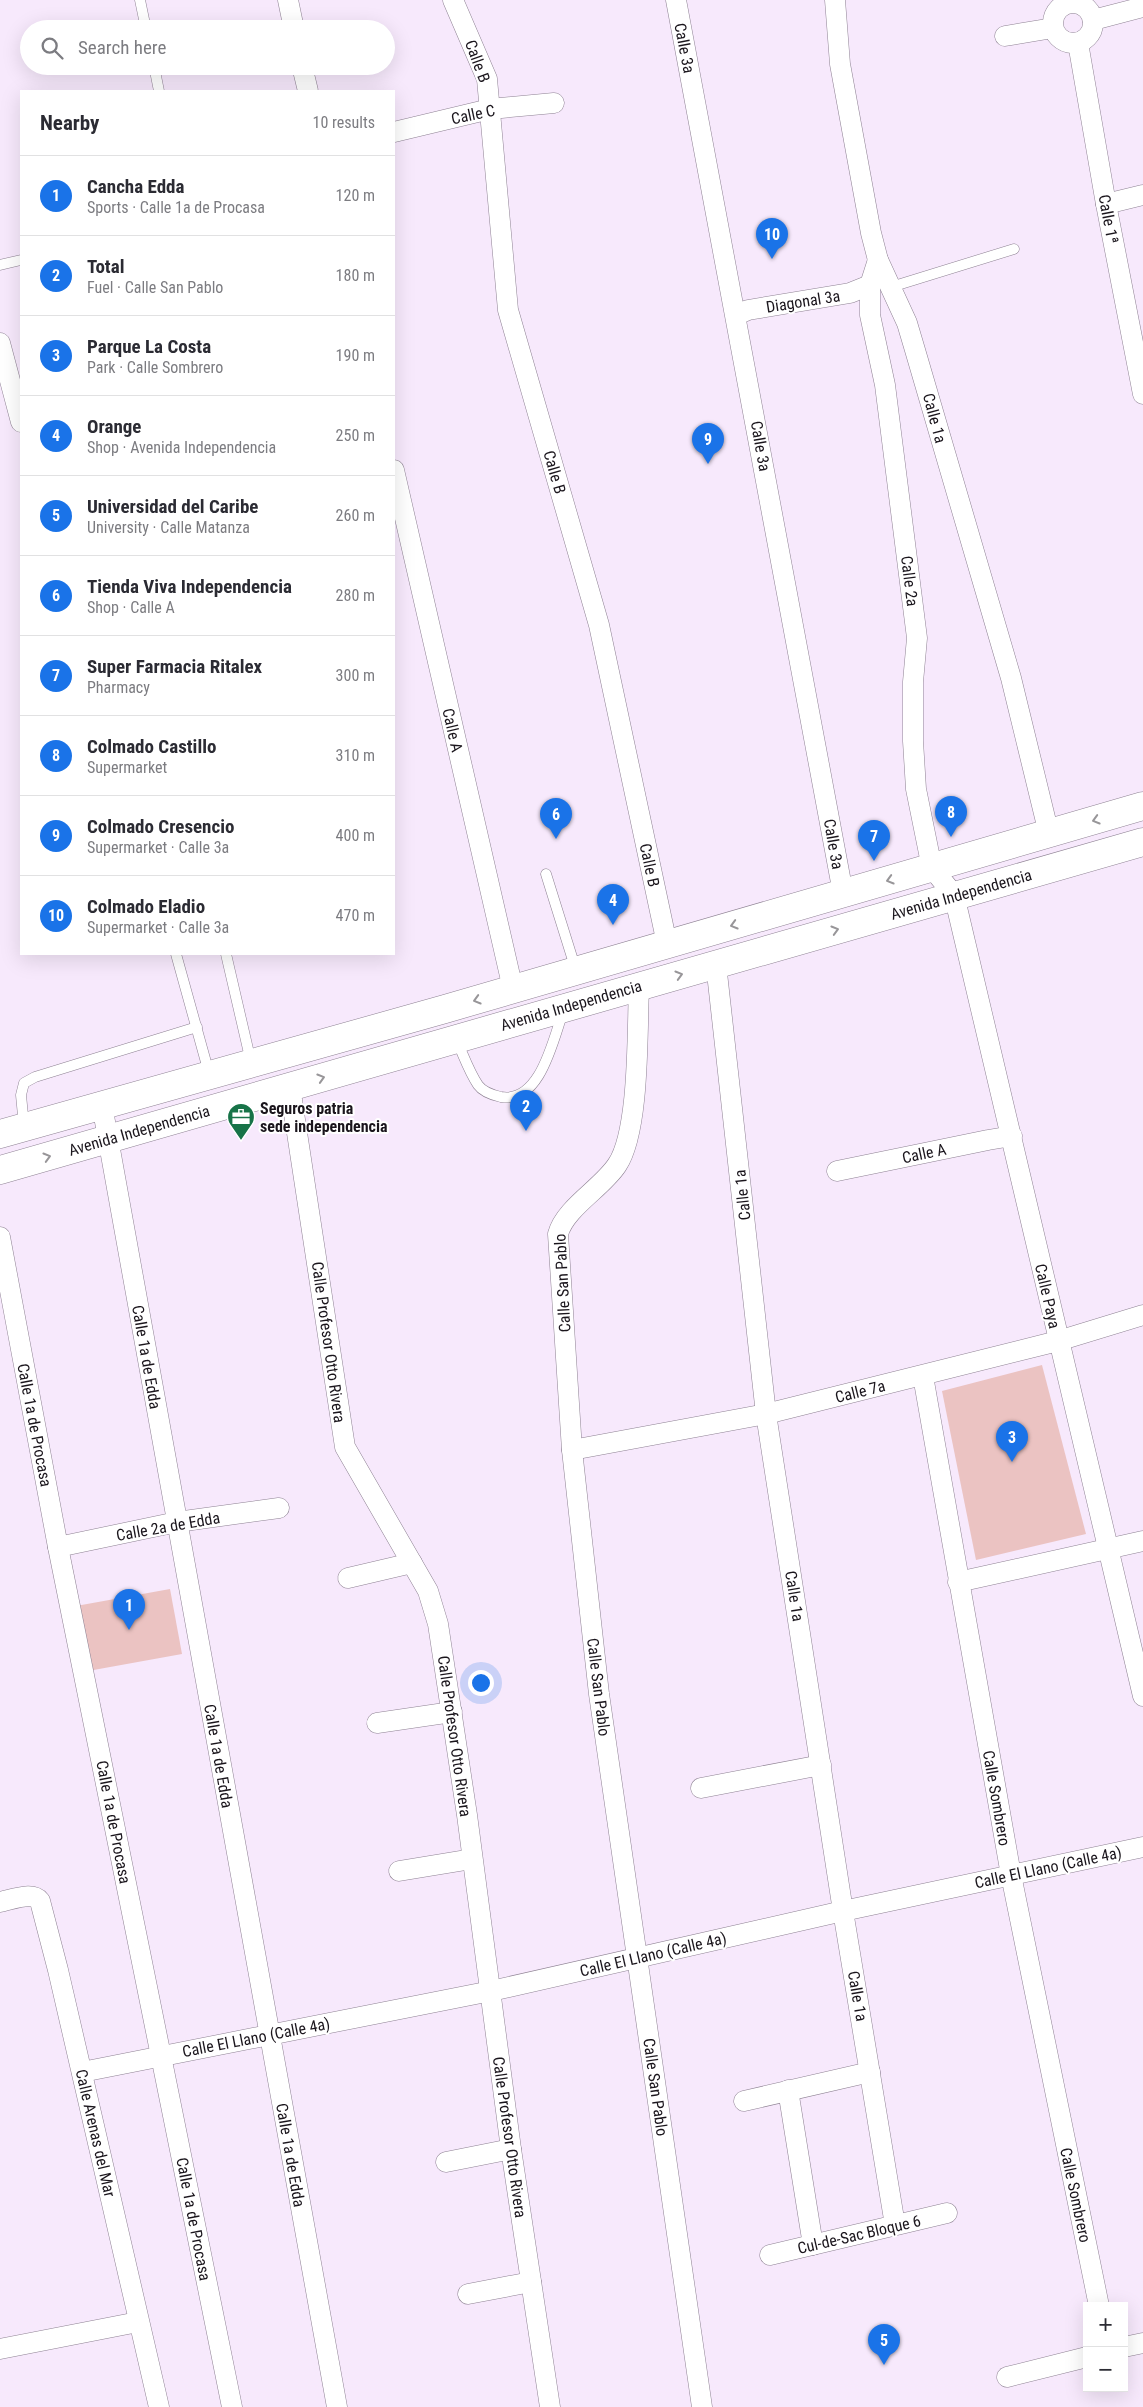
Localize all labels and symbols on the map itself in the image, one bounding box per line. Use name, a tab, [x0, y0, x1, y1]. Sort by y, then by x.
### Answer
street label: Calle 3a	[670, 21, 699, 75]
street label: Calle B	[461, 37, 494, 85]
street label: Calle C	[449, 101, 497, 128]
street label: Calle 1ª	[1094, 193, 1123, 245]
pin: 10	[756, 218, 788, 259]
street label: Diagonal 3a	[765, 286, 841, 317]
street label: Calle 1a	[919, 391, 950, 445]
street label: Calle 3a	[747, 419, 774, 473]
pin: 9	[692, 423, 724, 464]
street label: Calle B	[539, 448, 570, 496]
street label: Calle 2a	[897, 555, 922, 607]
street label: Calle A	[438, 706, 467, 754]
pin: 8	[935, 796, 967, 837]
pin: 6	[540, 798, 572, 839]
one-way arrow	[1093, 815, 1101, 825]
street label: Calle 3a	[820, 817, 847, 871]
pin: 7	[858, 820, 890, 861]
street label: Calle B	[636, 842, 663, 889]
street label: Avenida Independencia	[888, 865, 1034, 924]
one-way arrow	[886, 874, 894, 884]
pin: 4	[597, 884, 629, 925]
one-way arrow	[730, 919, 738, 929]
one-way arrow	[830, 925, 838, 935]
one-way arrow	[674, 970, 683, 981]
street label: Avenida Independencia	[498, 976, 644, 1035]
one-way arrow	[473, 994, 481, 1004]
one-way arrow	[316, 1073, 324, 1083]
pin: 2	[510, 1090, 542, 1131]
place label: Seguros patria sede independencia	[260, 1099, 388, 1136]
street label: Avenida Independencia	[66, 1101, 212, 1160]
office icon: Seguros patria sede independencia	[226, 1102, 256, 1141]
street label: Calle A	[900, 1140, 948, 1167]
one-way arrow	[42, 1152, 50, 1162]
street label: Calle 1a	[730, 1169, 755, 1221]
street label: Calle San Pablo	[550, 1233, 575, 1333]
street label: Calle Profesor Otto Rivera	[308, 1260, 349, 1424]
street label: Calle Paya	[1031, 1262, 1064, 1330]
street label: Calle 1a de Edda	[128, 1304, 165, 1410]
street label: Calle 1a de Procasa	[13, 1362, 56, 1488]
street label: Calle 7a	[833, 1376, 887, 1407]
pin: 3	[996, 1421, 1028, 1462]
street label: Calle 2a de Edda	[115, 1508, 221, 1545]
street label: Calle 1a	[781, 1569, 808, 1623]
pin: 1	[113, 1589, 145, 1630]
street label: Calle San Pablo	[583, 1637, 614, 1737]
street label: Calle Profesor Otto Rivera	[434, 1654, 475, 1818]
your location	[468, 1670, 494, 1696]
street label: Calle 1a de Edda	[200, 1703, 237, 1809]
street label: Calle Sombrero	[979, 1749, 1014, 1847]
street label: Calle 1a de Procasa	[92, 1759, 135, 1885]
street label: Calle El Llano (Calle 4a)	[973, 1843, 1123, 1892]
street label: Calle El Llano (Calle 4a)	[578, 1928, 728, 1981]
street label: Calle 1a	[844, 1969, 871, 2023]
street label: Calle El Llano (Calle 4a)	[181, 2014, 331, 2061]
street label: Calle San Pablo	[639, 2037, 672, 2137]
street label: Calle Profesor Otto Rivera	[489, 2055, 530, 2219]
street label: Calle Arenas del Mar	[72, 2067, 119, 2199]
street label: Calle 1a de Edda	[272, 2102, 309, 2208]
street label: Calle Sombrero	[1056, 2146, 1095, 2244]
street label: Calle 1a de Procasa	[172, 2156, 215, 2282]
street label: Cul-de-Sac Bloque 6	[796, 2211, 923, 2258]
pin: 5	[868, 2324, 900, 2365]

